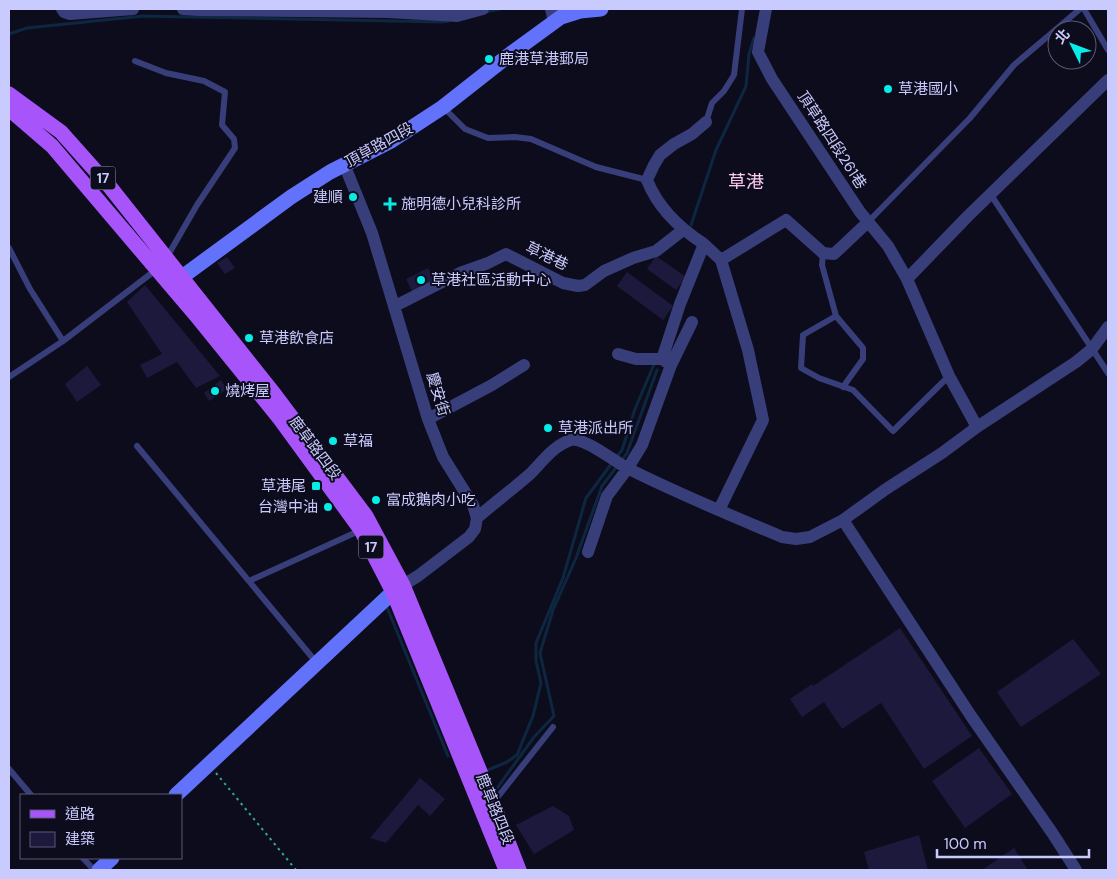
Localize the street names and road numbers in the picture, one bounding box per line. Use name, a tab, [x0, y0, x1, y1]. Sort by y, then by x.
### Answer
street label: 頂草路四段261巷	[793, 87, 871, 193]
street label: 頂草路四段	[341, 118, 417, 172]
road number: 17	[90, 167, 116, 190]
street label: 草港巷	[522, 237, 572, 275]
street label: 慶安街	[422, 370, 454, 418]
street label: 鹿草路四段	[284, 412, 346, 484]
road number: 17	[358, 536, 384, 558]
street label: 鹿草路四段	[472, 770, 518, 848]

